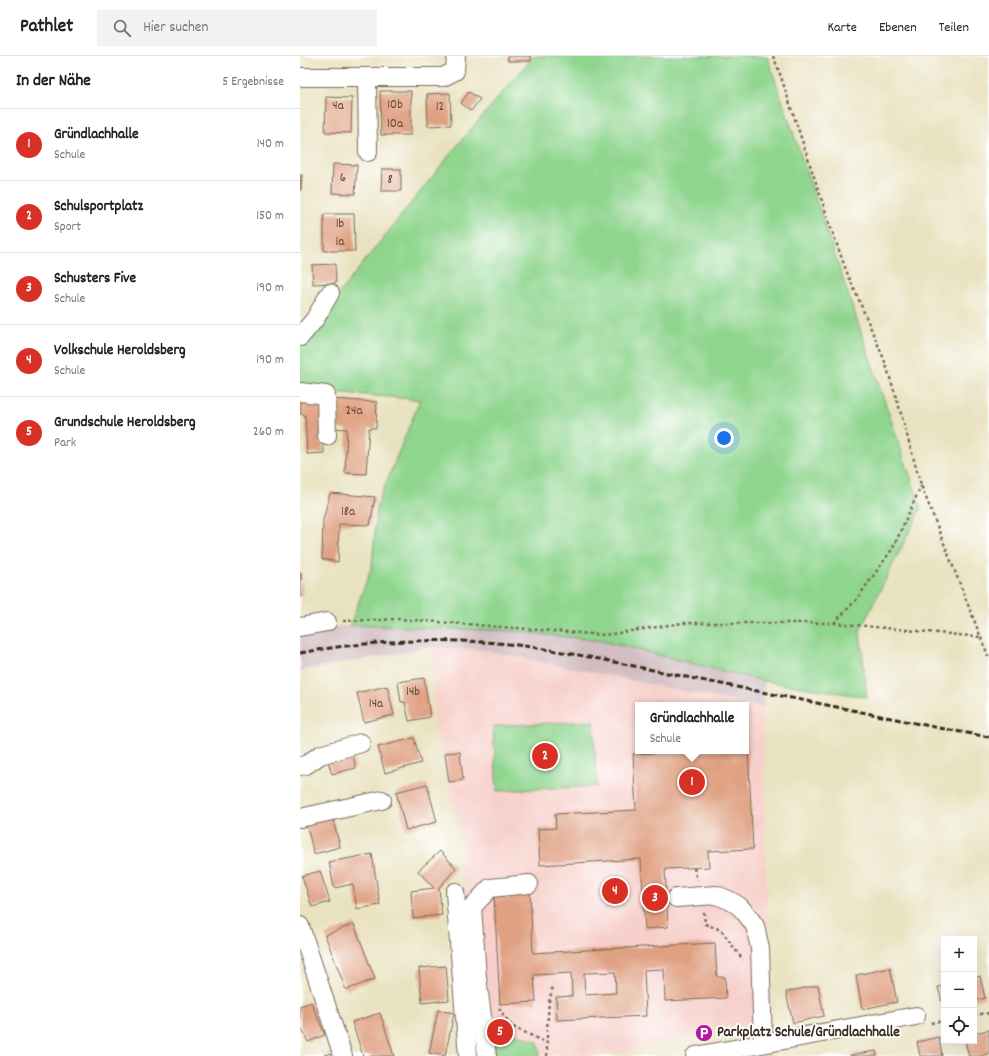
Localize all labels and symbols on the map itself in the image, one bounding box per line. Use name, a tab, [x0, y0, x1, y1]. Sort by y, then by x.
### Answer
house number: 10b	[387, 96, 403, 115]
house number: 4a	[332, 97, 345, 116]
house number: 12	[436, 98, 444, 117]
house number: 10a	[387, 115, 404, 134]
house number: 6	[340, 169, 346, 188]
house number: 8	[387, 171, 393, 190]
house number: 1b	[336, 215, 345, 234]
house number: 1a	[336, 233, 345, 252]
house number: 24a	[345, 402, 363, 421]
your location	[714, 428, 734, 448]
house number: 18a	[341, 503, 356, 522]
house number: 14b	[406, 683, 420, 702]
house number: 14a	[369, 695, 384, 714]
pin: 2	[532, 741, 558, 771]
pin: 1	[679, 767, 705, 797]
pin: 4	[602, 876, 628, 906]
pin: 3	[642, 883, 668, 913]
pin: 5	[487, 1017, 513, 1047]
place label: Parkplatz Schule/Gründlachhalle	[717, 1022, 900, 1044]
parking icon: Parkplatz Schule/Gründlachhalle	[694, 1023, 714, 1043]

